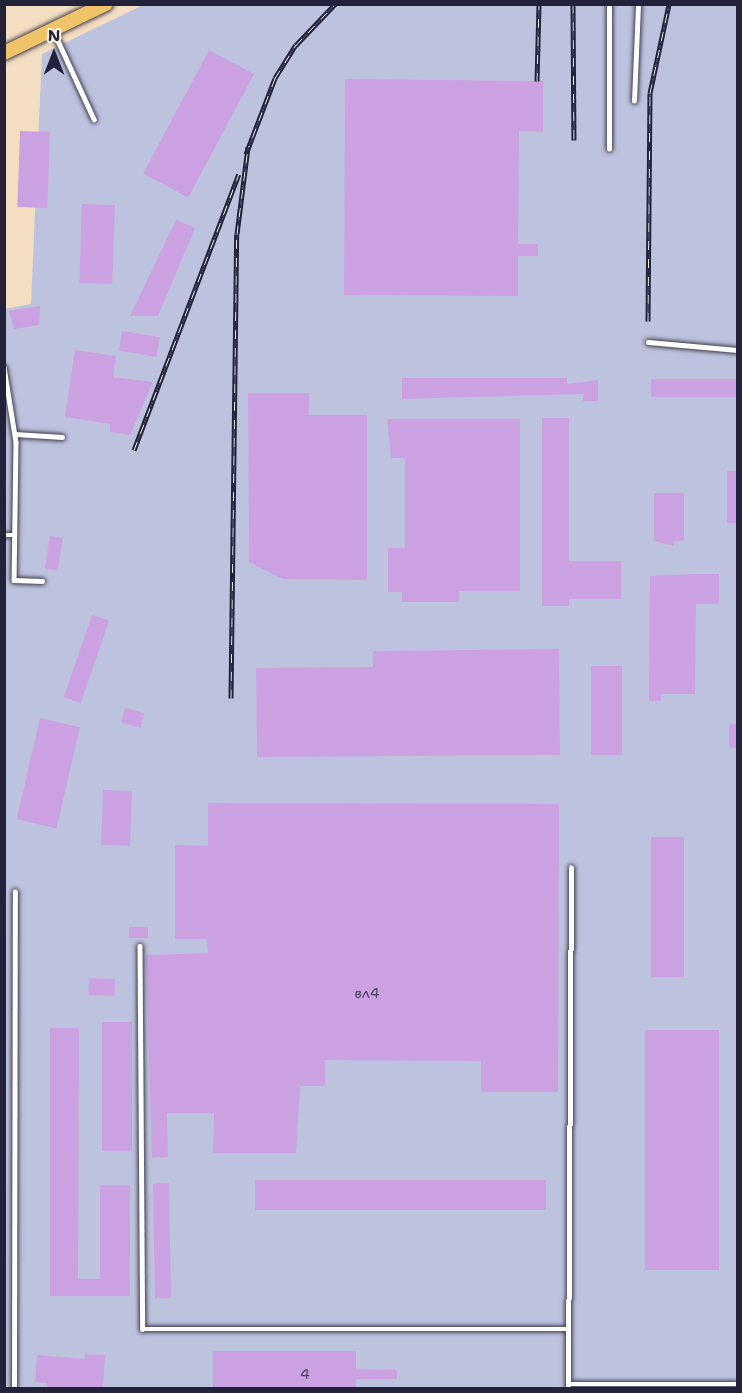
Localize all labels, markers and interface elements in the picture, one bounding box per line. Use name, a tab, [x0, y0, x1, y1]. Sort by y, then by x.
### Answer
north arrow	[24, 24, 84, 84]
text: N	[48, 25, 60, 46]
house number: вл4	[355, 985, 379, 1001]
house number: 4	[300, 1366, 310, 1382]

